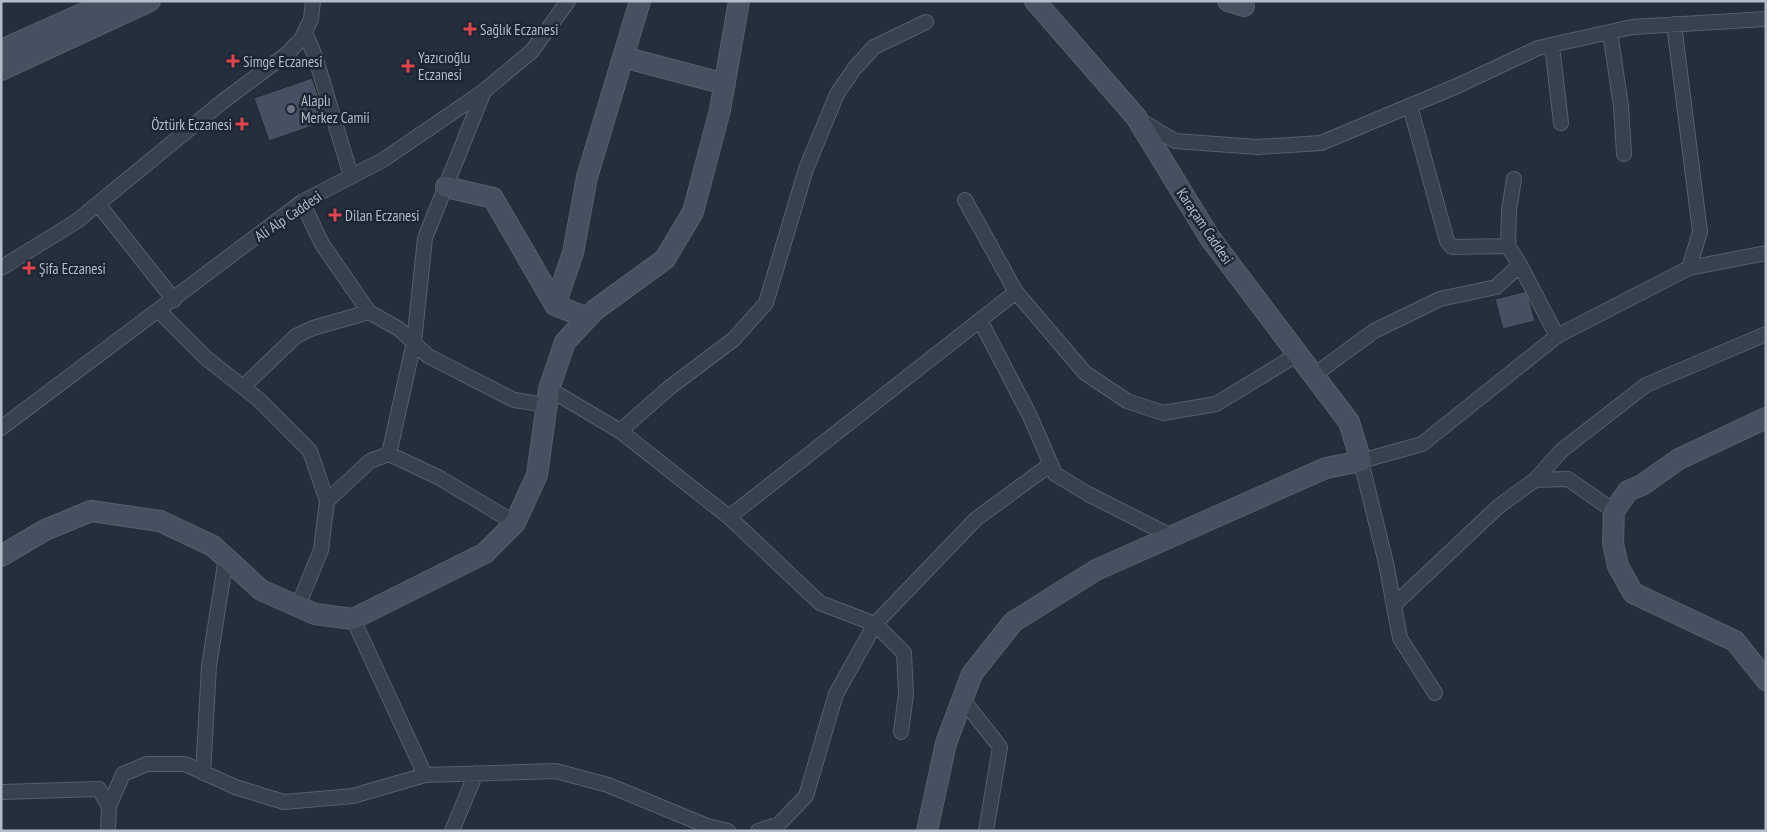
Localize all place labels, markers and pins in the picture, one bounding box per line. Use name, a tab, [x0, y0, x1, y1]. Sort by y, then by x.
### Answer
place label: Sağlık Eczanesi	[480, 20, 558, 39]
marker: Sağlık Eczanesi	[464, 23, 476, 35]
place label: Yazıcıoğlu Eczanesi	[418, 48, 470, 84]
place label: Simge Eczanesi	[243, 52, 322, 71]
marker: Simge Eczanesi	[227, 55, 239, 67]
marker: Yazıcıoğlu Eczanesi	[402, 60, 414, 72]
place label: Alaplı Merkez Camii	[301, 91, 370, 127]
marker: Alaplı Merkez Camii	[285, 103, 297, 115]
place label: Öztürk Eczanesi	[151, 115, 232, 134]
marker: Öztürk Eczanesi	[236, 118, 248, 130]
place label: Dilan Eczanesi	[345, 206, 420, 225]
marker: Dilan Eczanesi	[329, 209, 341, 221]
place label: Şifa Eczanesi	[39, 259, 106, 278]
marker: Şifa Eczanesi	[23, 262, 35, 274]

